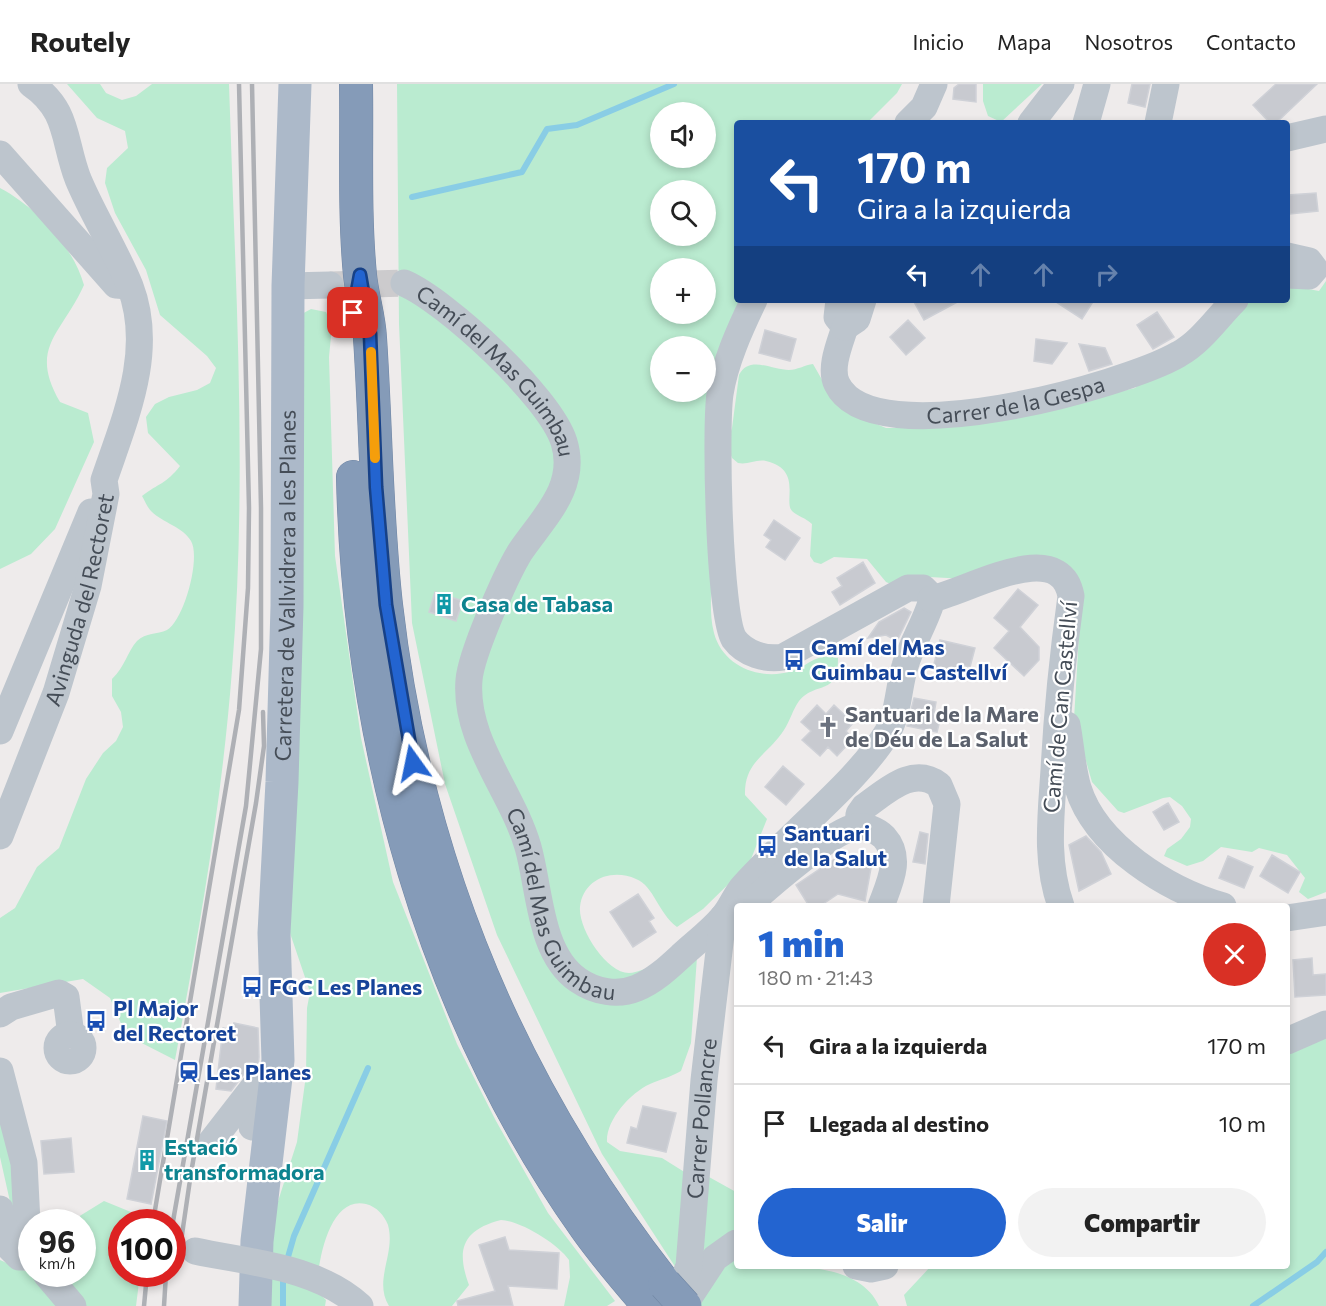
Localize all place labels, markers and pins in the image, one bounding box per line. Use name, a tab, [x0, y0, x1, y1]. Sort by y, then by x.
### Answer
pin	[327, 287, 378, 338]
place label: Casa de Tabasa	[461, 590, 613, 617]
building icon: Casa de Tabasa	[432, 592, 456, 616]
place label: Camí del Mas Guimbau - Castellví	[811, 633, 1009, 685]
bus stop icon: Camí del Mas Guimbau - Castellví	[782, 648, 806, 672]
place label: Santuari de la Mare de Déu de La Salut	[845, 700, 1039, 752]
church icon: Santuari de la Mare de Déu de La Salut	[816, 715, 840, 739]
place label: Santuari de la Salut	[784, 819, 887, 871]
bus stop icon: Santuari de la Salut	[755, 834, 779, 858]
place label: FGC Les Planes	[269, 973, 422, 1000]
bus stop icon: FGC Les Planes	[240, 975, 264, 999]
place label: Pl Major del Rectoret	[113, 994, 236, 1046]
bus stop icon: Pl Major del Rectoret	[84, 1009, 108, 1033]
place label: Les Planes	[206, 1058, 311, 1085]
station icon: Les Planes	[177, 1060, 201, 1084]
place label: Estació transformadora	[164, 1133, 325, 1185]
building icon: Estació transformadora	[135, 1148, 159, 1172]

